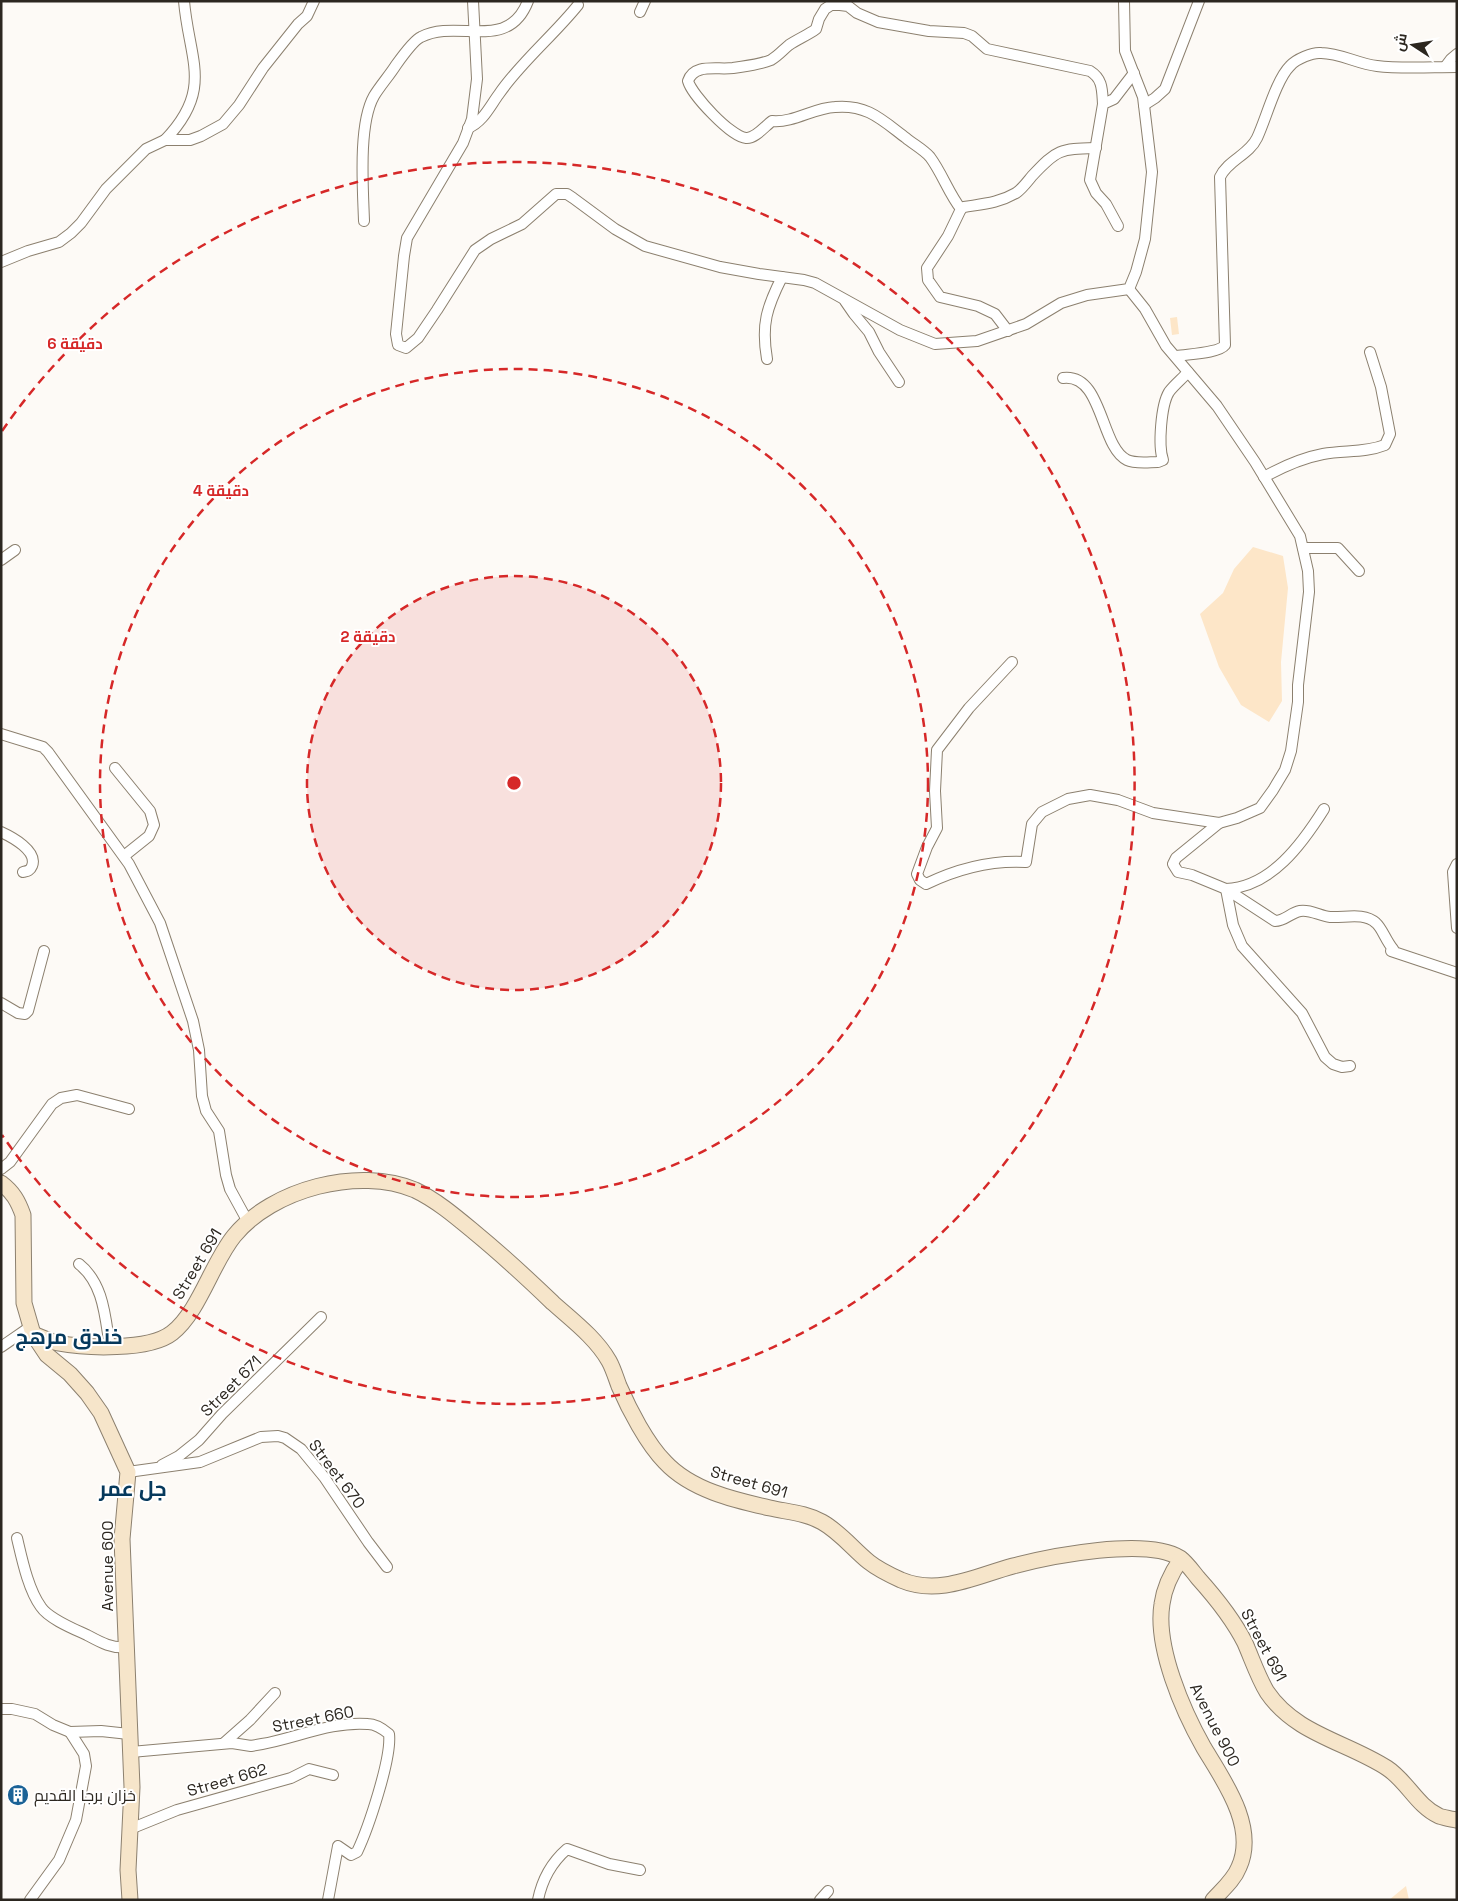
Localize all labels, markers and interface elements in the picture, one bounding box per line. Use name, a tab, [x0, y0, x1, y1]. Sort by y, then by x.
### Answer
north arrow	[1388, 20, 1438, 70]
text: ش	[1390, 32, 1411, 53]
text: 6 دقيقة	[47, 334, 103, 353]
text: 4 دقيقة	[193, 481, 249, 500]
text: 2 دقيقة	[340, 627, 396, 646]
centre of rings	[505, 774, 523, 792]
street label: Street 691	[168, 1225, 226, 1303]
district label: خندق مرهج	[15, 1323, 123, 1351]
street label: Street 671	[196, 1351, 266, 1421]
street label: Street 670	[304, 1435, 370, 1513]
street label: Street 691	[708, 1461, 790, 1503]
district label: جل عمر	[98, 1475, 167, 1502]
street label: Avenue 600	[97, 1521, 118, 1611]
street label: Street 691	[1236, 1605, 1292, 1685]
street label: Avenue 900	[1185, 1680, 1245, 1770]
street label: Street 660	[270, 1701, 356, 1737]
street label: Street 662	[185, 1759, 269, 1801]
building icon: خزان برجا القديم	[6, 1783, 30, 1807]
place label: خزان برجا القديم	[34, 1785, 136, 1807]

